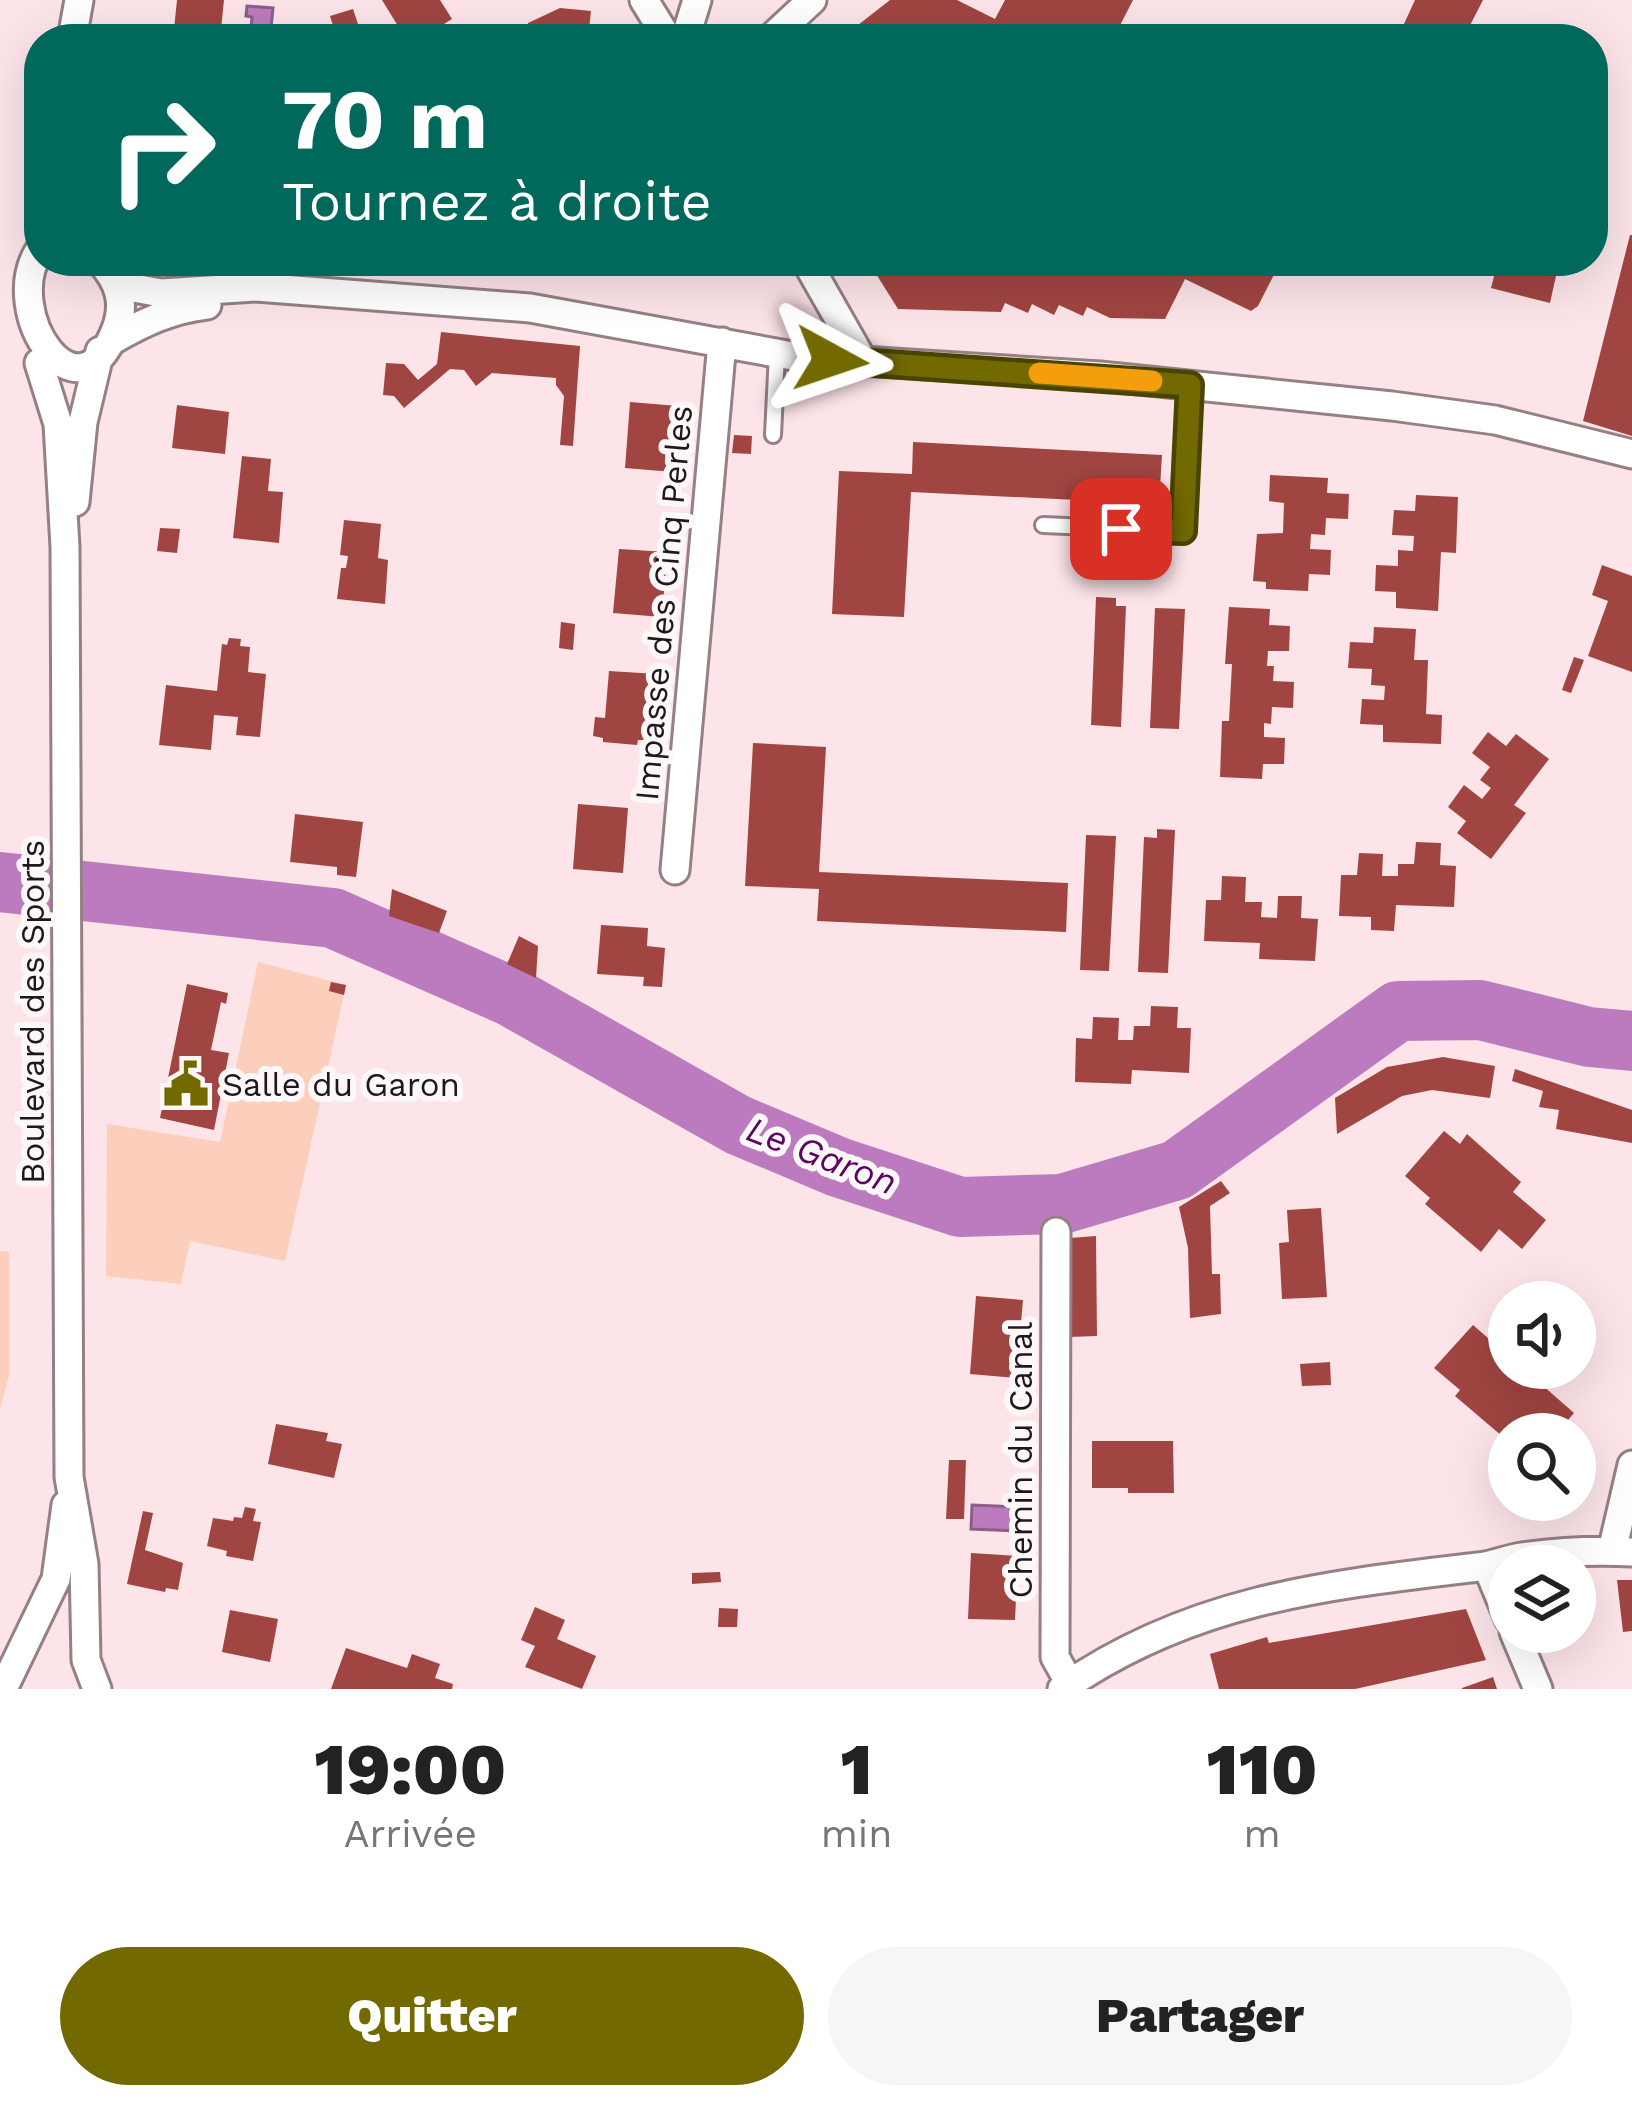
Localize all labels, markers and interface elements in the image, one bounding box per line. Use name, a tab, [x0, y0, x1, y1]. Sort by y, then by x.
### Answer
text: 70 m	[282, 70, 488, 168]
icon: right	[84, 72, 240, 228]
text: Tournez à droite	[282, 170, 712, 233]
position arrow	[768, 297, 894, 423]
street label: Impasse des Cinq Perles	[627, 404, 700, 802]
pin	[1070, 478, 1172, 580]
icon: arrive	[1088, 496, 1154, 562]
street label: Boulevard des Sports	[13, 840, 52, 1184]
public building icon: Salle du Garon	[161, 1059, 211, 1109]
place label: Salle du Garon	[222, 1065, 460, 1104]
water label: Le Garon	[741, 1108, 903, 1204]
map controls	[1488, 1281, 1596, 1653]
button: sound	[1488, 1281, 1596, 1389]
street label: Chemin du Canal	[1001, 1322, 1040, 1598]
button: search	[1488, 1413, 1596, 1521]
button: layers	[1488, 1545, 1596, 1653]
text: 19:00	[314, 1727, 506, 1811]
text: 1	[840, 1727, 873, 1811]
text: 110	[1207, 1727, 1318, 1811]
text: Arrivée	[344, 1811, 477, 1856]
text: min	[821, 1811, 892, 1856]
text: m	[1244, 1811, 1281, 1856]
button: Quitter	[60, 1947, 804, 2085]
button: Partager	[828, 1947, 1572, 2085]

